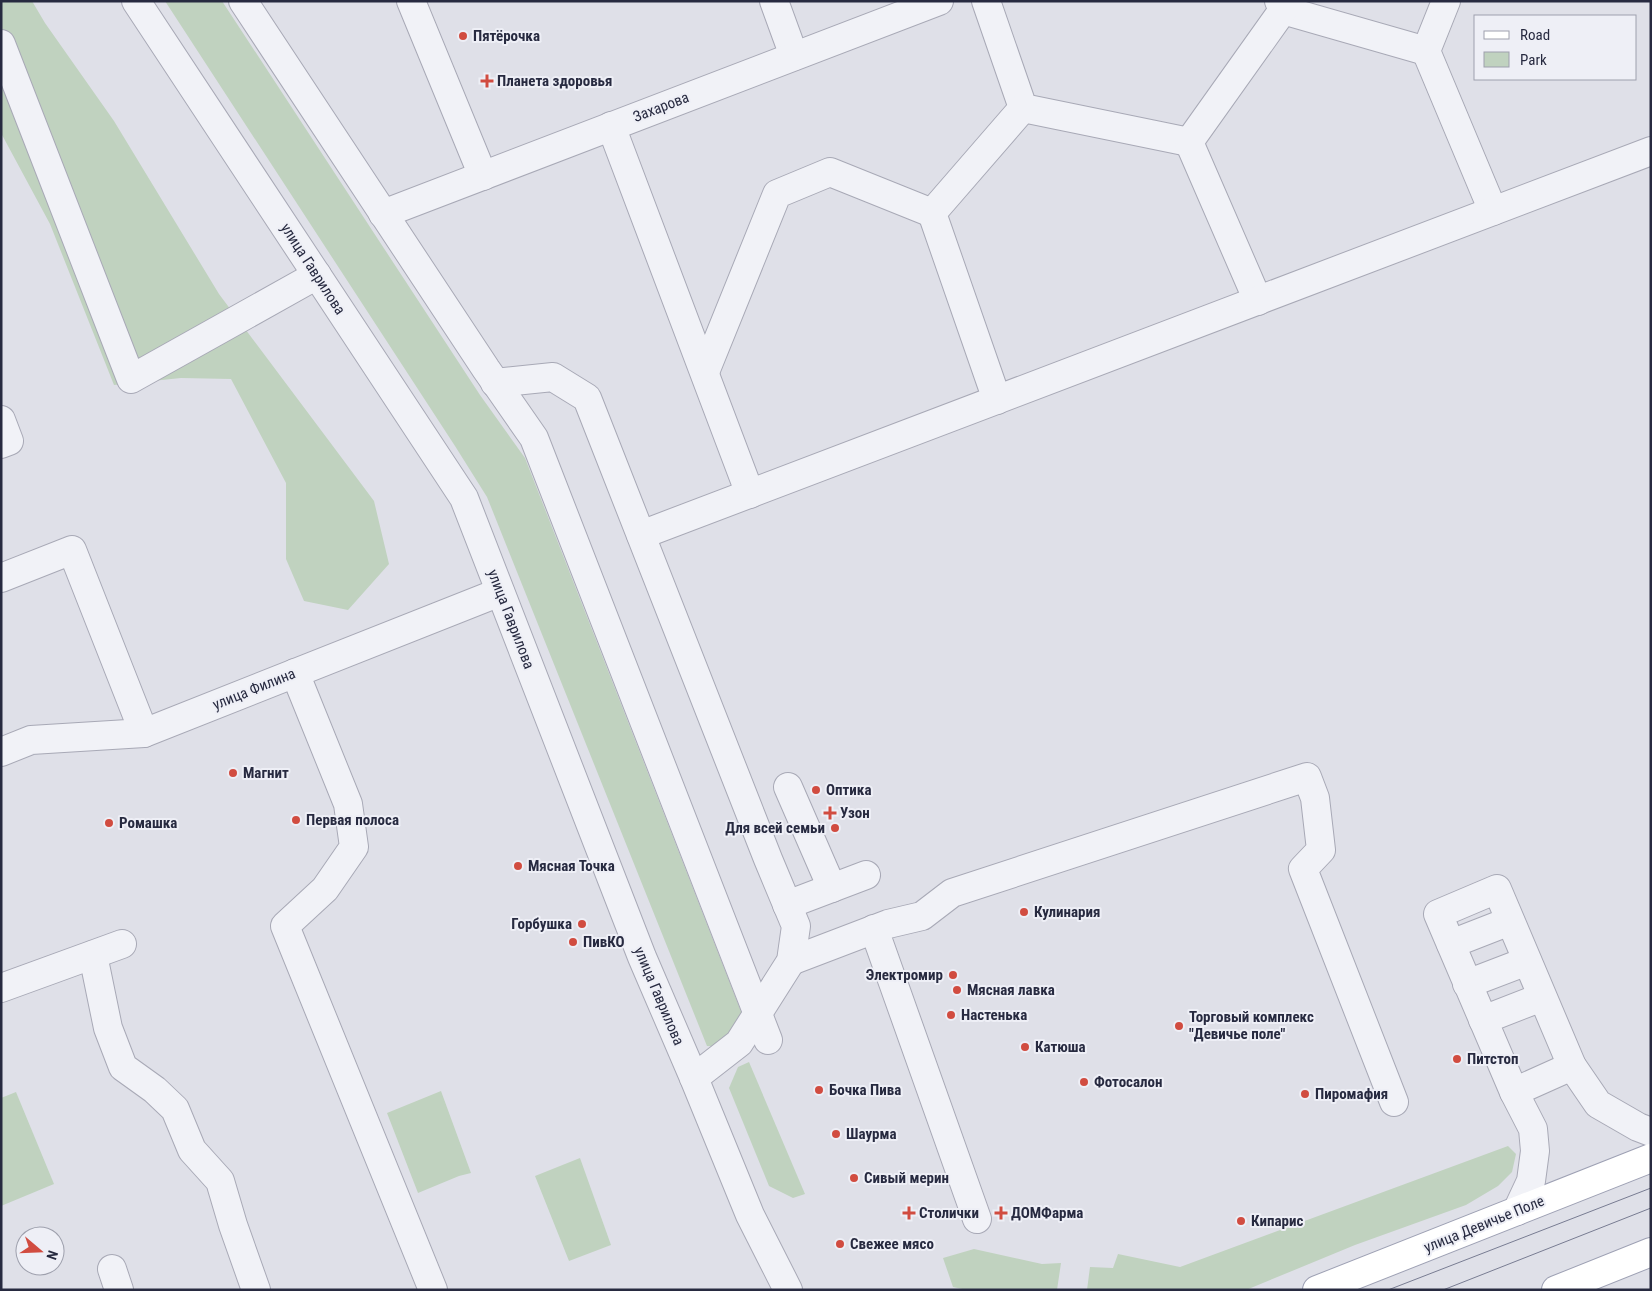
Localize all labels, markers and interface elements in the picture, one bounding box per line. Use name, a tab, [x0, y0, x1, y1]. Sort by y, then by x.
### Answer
legend	[1474, 15, 1637, 80]
text: Road	[1520, 26, 1550, 44]
place label: Пятёрочка	[473, 27, 540, 45]
marker: Пятёрочка	[457, 30, 469, 42]
text: Park	[1520, 51, 1547, 69]
place label: Планета здоровья	[497, 72, 612, 90]
marker: Планета здоровья	[481, 75, 493, 87]
street label: Захарова	[631, 88, 691, 126]
street label: улица Гаврилова	[277, 220, 349, 318]
street label: улица Гаврилова	[484, 567, 538, 671]
street label: улица Филина	[210, 664, 298, 714]
place label: Магнит	[243, 764, 289, 782]
marker: Магнит	[227, 767, 239, 779]
place label: Оптика	[826, 781, 871, 799]
marker: Оптика	[810, 784, 822, 796]
place label: Узон	[840, 804, 870, 822]
marker: Узон	[824, 807, 836, 819]
place label: Первая полоса	[306, 811, 399, 829]
place label: Ромашка	[119, 814, 177, 832]
marker: Первая полоса	[290, 814, 302, 826]
marker: Ромашка	[103, 817, 115, 829]
place label: Для всей семьи	[725, 819, 825, 837]
marker: Для всей семьи	[829, 822, 841, 834]
place label: Мясная Точка	[528, 857, 615, 875]
marker: Мясная Точка	[512, 860, 524, 872]
place label: Кулинария	[1034, 903, 1100, 921]
marker: Кулинария	[1018, 906, 1030, 918]
place label: Горбушка	[511, 915, 572, 933]
marker: Горбушка	[576, 918, 588, 930]
place label: ПивКО	[583, 933, 624, 951]
marker: ПивКО	[567, 936, 579, 948]
street label: улица Гаврилова	[630, 944, 688, 1048]
place label: Электромир	[866, 966, 943, 984]
marker: Электромир	[947, 969, 959, 981]
place label: Мясная лавка	[967, 981, 1055, 999]
marker: Мясная лавка	[951, 984, 963, 996]
place label: Настенька	[961, 1006, 1027, 1024]
place label: Торговый комплекс "Девичье поле"	[1189, 1008, 1314, 1043]
marker: Настенька	[945, 1009, 957, 1021]
marker: Торговый комплекс "Девичье поле"	[1173, 1020, 1185, 1032]
place label: Катюша	[1035, 1038, 1086, 1056]
marker: Катюша	[1019, 1041, 1031, 1053]
place label: Питстоп	[1467, 1050, 1519, 1068]
marker: Питстоп	[1451, 1053, 1463, 1065]
place label: Фотосалон	[1094, 1073, 1163, 1091]
marker: Фотосалон	[1078, 1076, 1090, 1088]
place label: Бочка Пива	[829, 1081, 901, 1099]
marker: Бочка Пива	[813, 1084, 825, 1096]
place label: Пиромафия	[1315, 1085, 1388, 1103]
marker: Пиромафия	[1299, 1088, 1311, 1100]
place label: Шаурма	[846, 1125, 897, 1143]
marker: Шаурма	[830, 1128, 842, 1140]
place label: Сивый мерин	[864, 1169, 949, 1187]
marker: Сивый мерин	[848, 1172, 860, 1184]
street label: улица Девичье Поле	[1421, 1192, 1547, 1256]
place label: Столички	[919, 1204, 979, 1222]
place label: ДОМФарма	[1011, 1204, 1083, 1222]
marker: Столички	[903, 1207, 915, 1219]
marker: ДОМФарма	[995, 1207, 1007, 1219]
place label: Кипарис	[1251, 1212, 1303, 1230]
marker: Кипарис	[1235, 1215, 1247, 1227]
north arrow	[15, 1226, 65, 1276]
place label: Свежее мясо	[850, 1235, 934, 1253]
marker: Свежее мясо	[834, 1238, 846, 1250]
text: N	[43, 1249, 61, 1262]

